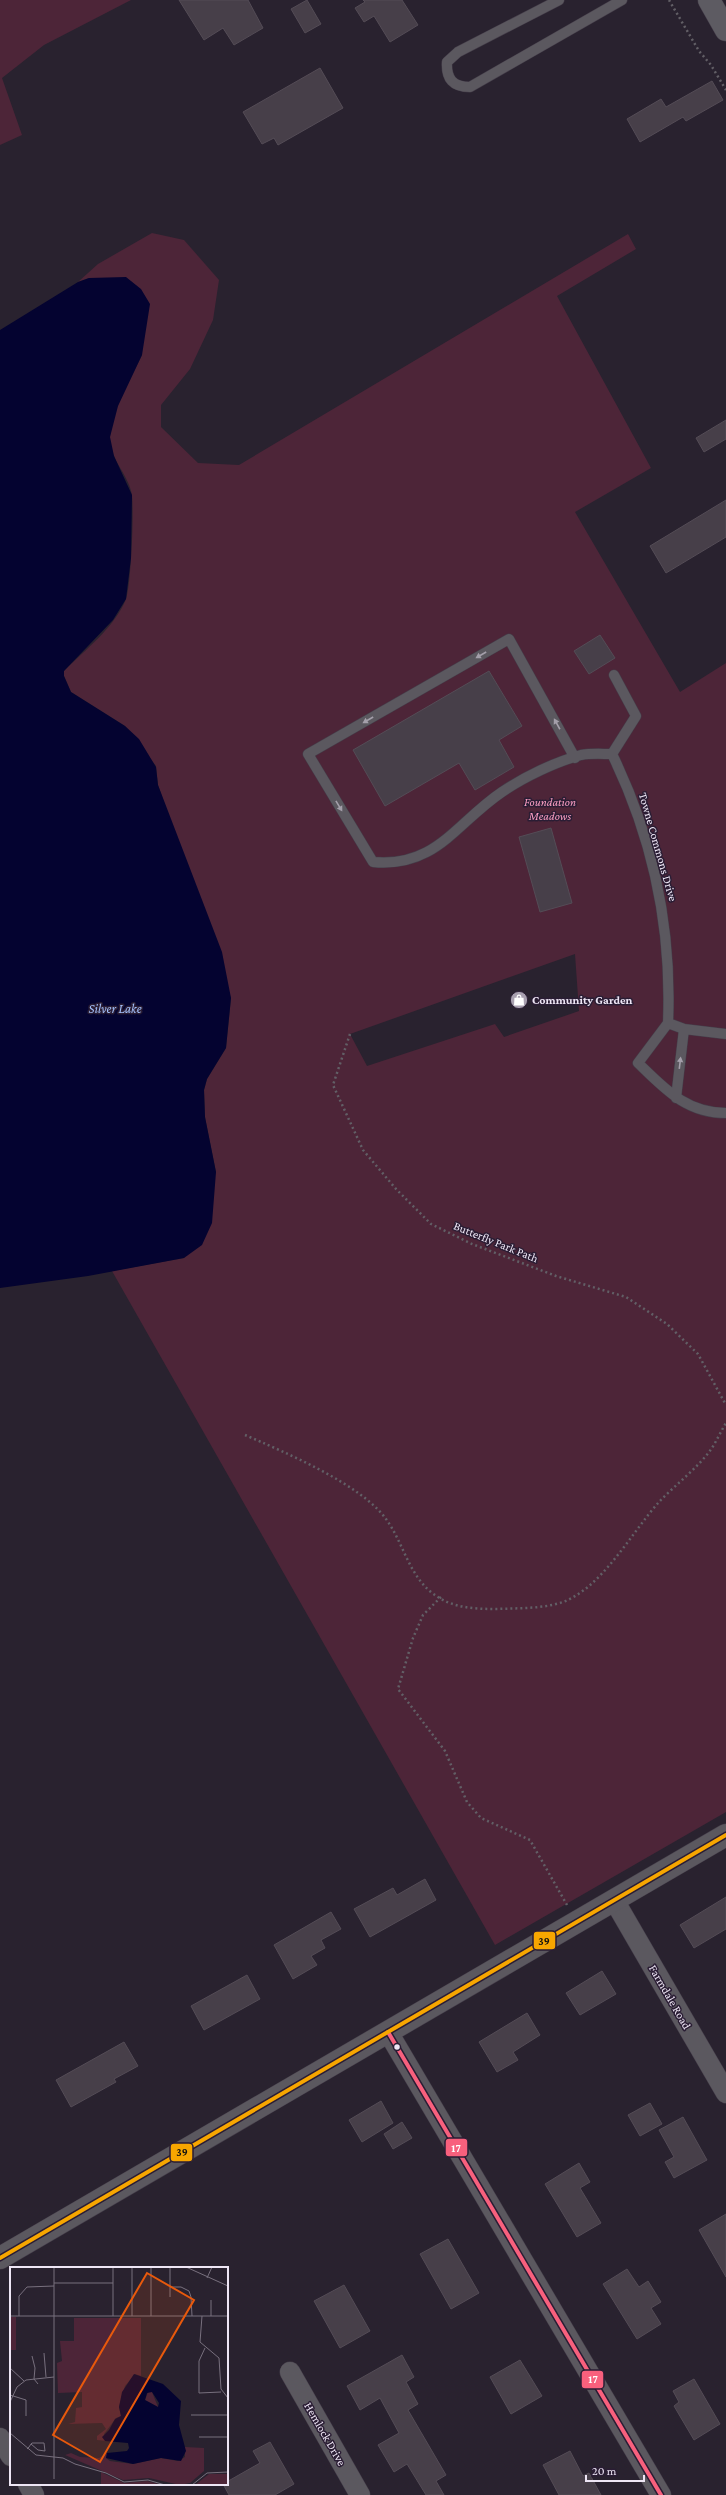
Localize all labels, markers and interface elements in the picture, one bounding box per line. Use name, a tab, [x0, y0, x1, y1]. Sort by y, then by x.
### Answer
one-way arrow	[475, 652, 487, 659]
one-way arrow	[362, 716, 374, 723]
one-way arrow	[553, 718, 560, 730]
street label: Towne Commons Drive	[636, 791, 680, 903]
park label: Foundation Meadows	[524, 795, 576, 823]
one-way arrow	[336, 800, 343, 812]
shop icon: Community Garden	[509, 990, 529, 1010]
place label: Community Garden	[532, 993, 633, 1007]
water label: Silver Lake	[88, 1001, 142, 1016]
one-way arrow	[677, 1057, 683, 1069]
street label: Butterfly Park Path	[452, 1219, 541, 1266]
line badge: 39	[533, 1931, 556, 1950]
text: 39	[538, 1935, 550, 1947]
street label: Farmdale Road	[646, 1962, 694, 2032]
unlabelled marker	[392, 2042, 402, 2052]
line badge: 17	[445, 2138, 468, 2157]
text: 17	[451, 2142, 461, 2154]
line badge: 39	[170, 2143, 193, 2162]
text: 39	[176, 2146, 188, 2158]
inset map	[10, 2267, 228, 2485]
line badge: 17	[581, 2370, 604, 2389]
text: 17	[588, 2373, 598, 2385]
street label: Hemlock Drive	[301, 2400, 349, 2468]
scale bar	[586, 2457, 644, 2483]
text: 20 m	[592, 2464, 617, 2478]

